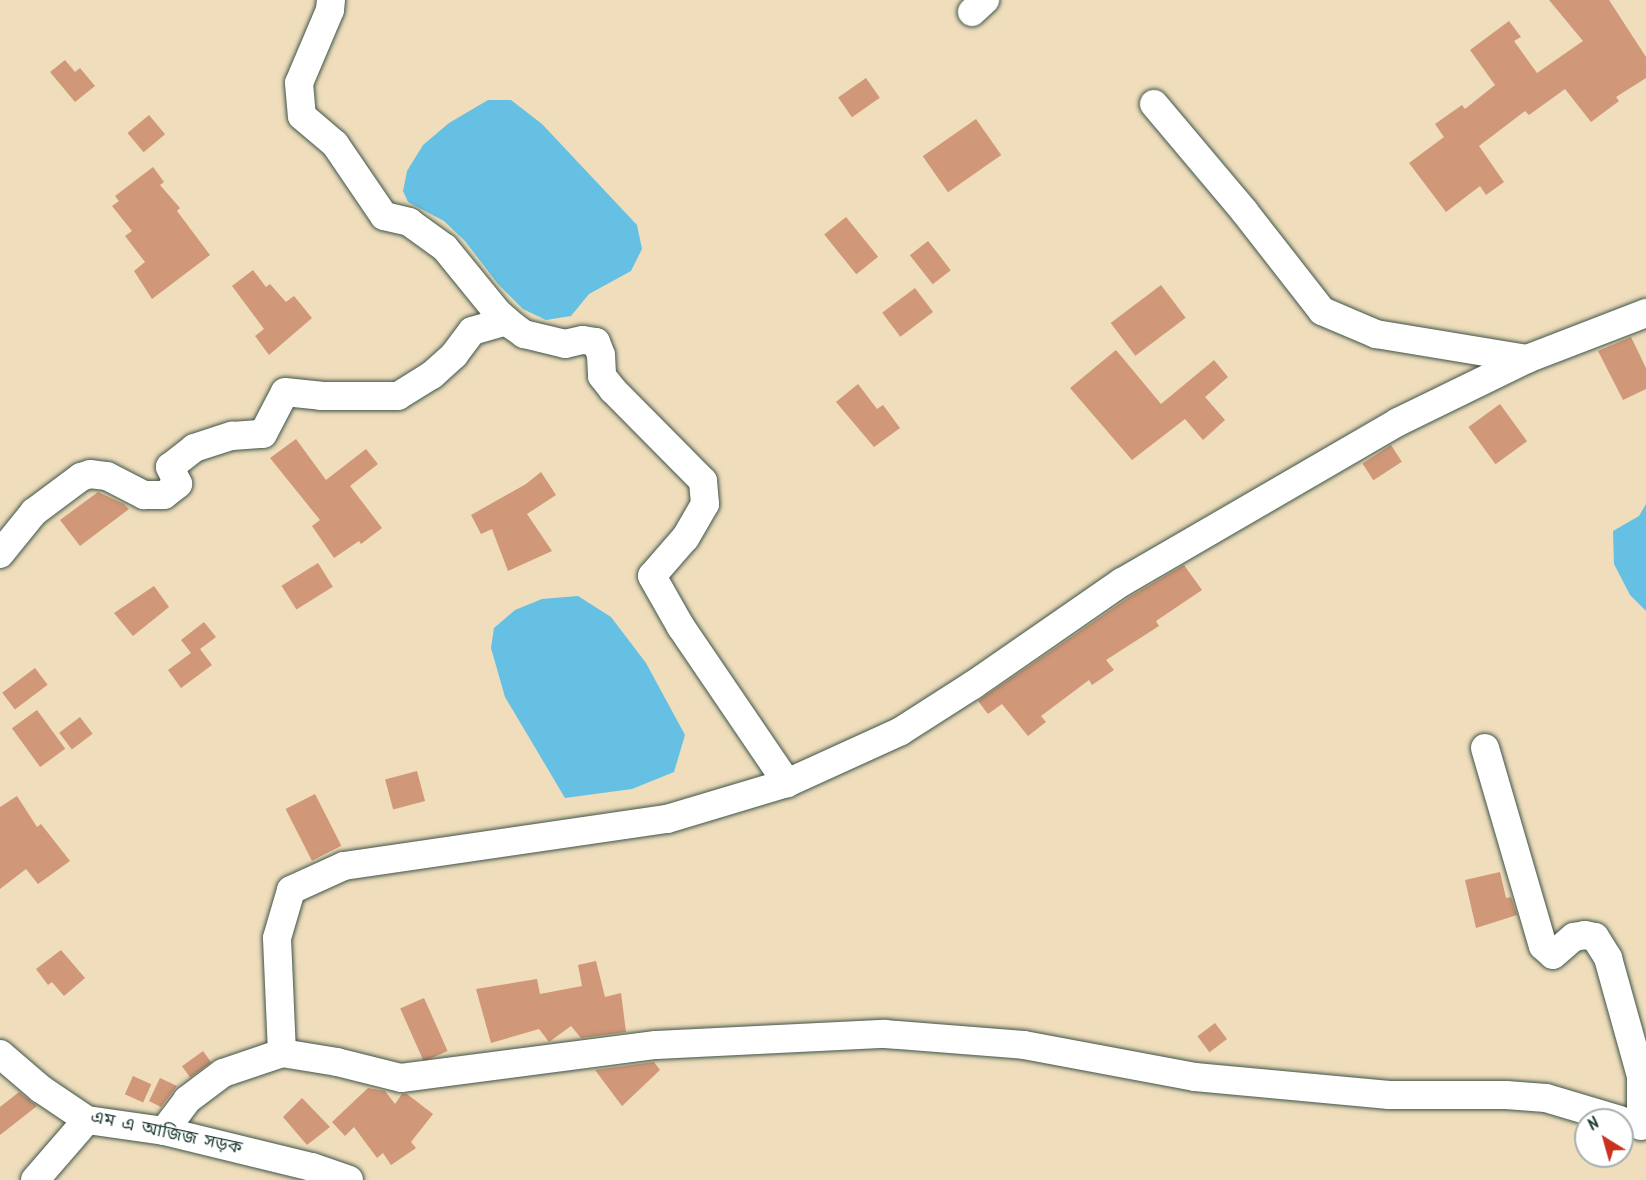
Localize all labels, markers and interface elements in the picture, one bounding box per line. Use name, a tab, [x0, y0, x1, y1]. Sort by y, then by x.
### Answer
street label: এম এ আজিজ সড়ক	[88, 1107, 244, 1161]
north arrow	[1574, 1108, 1634, 1168]
text: N	[1583, 1112, 1606, 1138]

